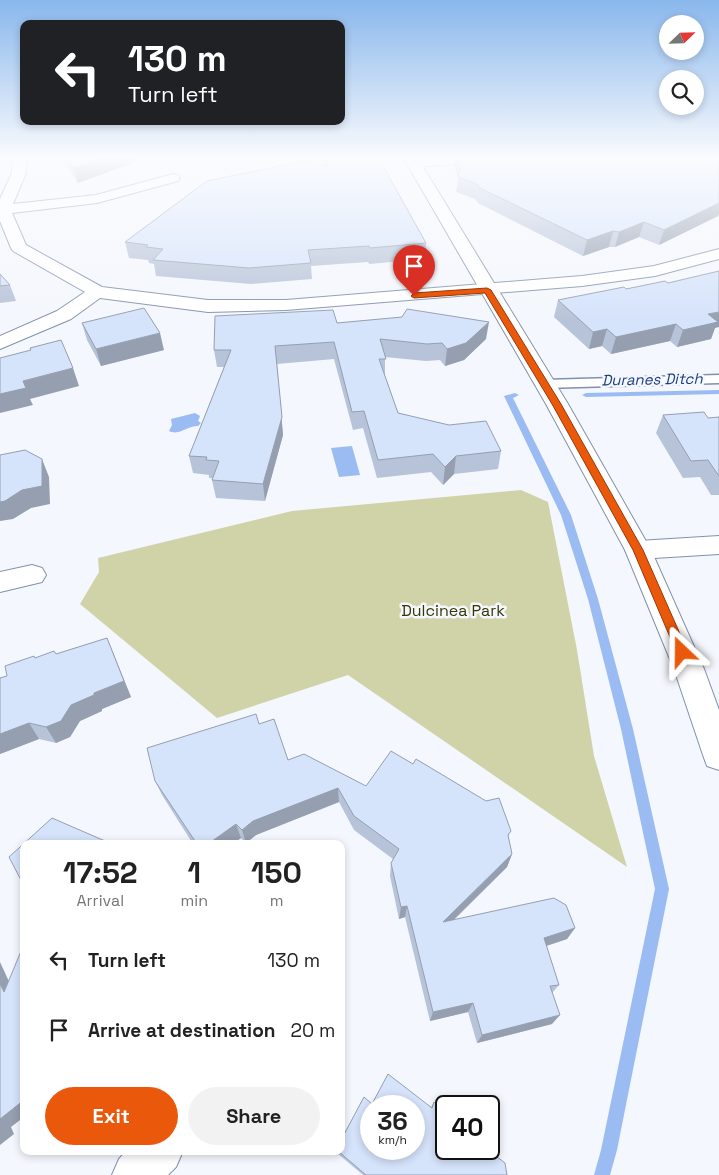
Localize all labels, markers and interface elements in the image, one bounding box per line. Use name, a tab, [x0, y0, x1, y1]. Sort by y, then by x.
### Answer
north arrow	[659, 15, 704, 60]
map controls	[659, 15, 704, 115]
text: 130 m	[128, 37, 227, 81]
icon: left	[45, 40, 110, 105]
button: search	[659, 70, 704, 115]
text: Turn left	[128, 80, 218, 108]
pin	[393, 245, 435, 296]
icon: arrive	[400, 252, 428, 280]
water label: Duranes Ditch	[601, 369, 704, 389]
park label: Dulcinea Park	[401, 600, 505, 621]
position arrow	[655, 625, 707, 677]
text: 17:52	[63, 853, 138, 892]
text: 1	[188, 853, 201, 892]
text: 150	[251, 853, 302, 892]
text: Arrival	[77, 890, 124, 911]
text: min	[181, 890, 208, 911]
text: m	[270, 890, 283, 911]
icon: left	[45, 946, 73, 974]
text: Turn left	[88, 948, 166, 973]
text: 130 m	[267, 948, 320, 973]
icon: arrive	[45, 1016, 73, 1044]
text: Arrive at destination	[88, 1018, 276, 1043]
text: 20 m	[291, 1018, 335, 1043]
button: Exit	[45, 1087, 178, 1145]
button: Share	[188, 1087, 320, 1145]
speed limit sign: 40	[435, 1095, 500, 1160]
text: 36	[377, 1105, 408, 1137]
text: km/h	[378, 1132, 407, 1148]

